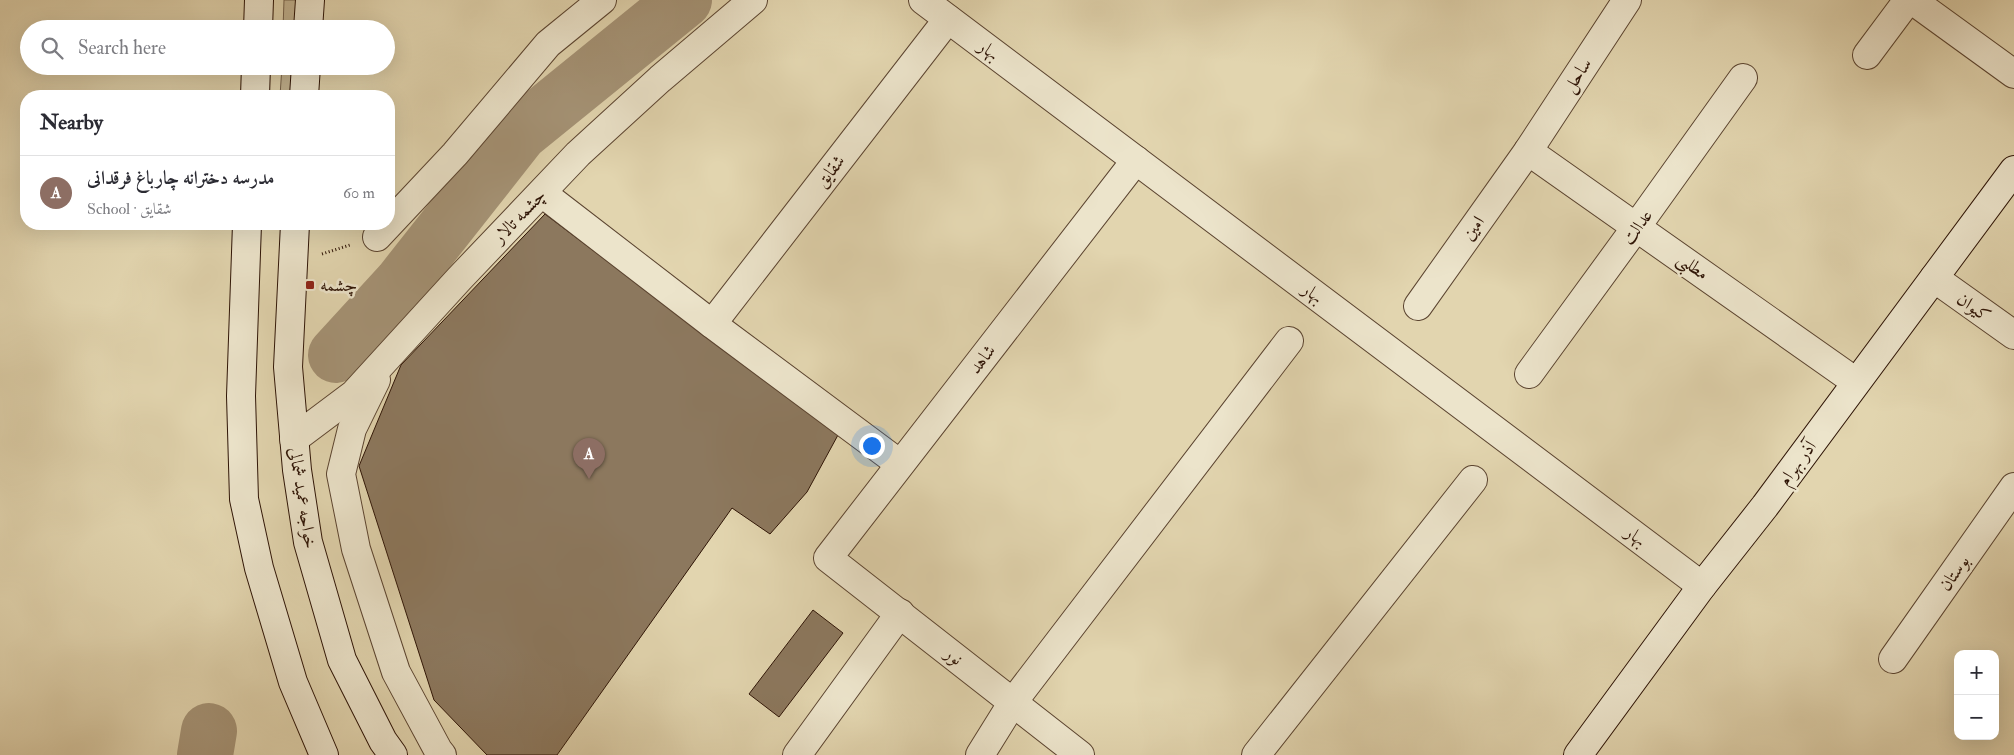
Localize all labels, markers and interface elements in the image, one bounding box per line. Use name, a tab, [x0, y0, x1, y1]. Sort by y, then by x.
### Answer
search box	[20, 20, 395, 75]
icon: search	[38, 34, 66, 62]
street label: بهار	[972, 34, 1004, 66]
text: Search here	[78, 36, 166, 60]
street label: ساحل	[1558, 54, 1598, 98]
text: Nearby	[40, 109, 103, 136]
street label: شقایق	[810, 150, 850, 192]
text: مدرسه دخترانه چارباغ فرقدانی	[87, 166, 274, 190]
text: A	[51, 183, 61, 203]
text: 60 m	[343, 183, 375, 203]
street label: چشمه تالار	[486, 184, 551, 250]
text: School · شقایق	[87, 199, 172, 219]
street label: عدالت	[1617, 205, 1658, 250]
street label: امین	[1457, 212, 1490, 245]
street label: مطلبی	[1671, 247, 1713, 288]
place label: چشمه	[320, 274, 357, 297]
street label: بهار	[1296, 277, 1328, 309]
marker: چشمه	[304, 279, 316, 291]
street label: کیوان	[1952, 287, 1995, 327]
street label: شاهد	[964, 340, 1001, 379]
your location	[859, 433, 885, 459]
street label: آذر بهرام	[1773, 434, 1826, 493]
pin: A	[573, 438, 605, 479]
street label: خواجه عمید شمالی	[283, 446, 322, 550]
street label: بهار	[1619, 520, 1651, 552]
street label: بوستان	[1934, 551, 1975, 596]
street label: نور	[938, 641, 967, 671]
map controls	[1954, 650, 1999, 740]
button: +	[1954, 650, 1999, 695]
button: −	[1954, 695, 1999, 740]

